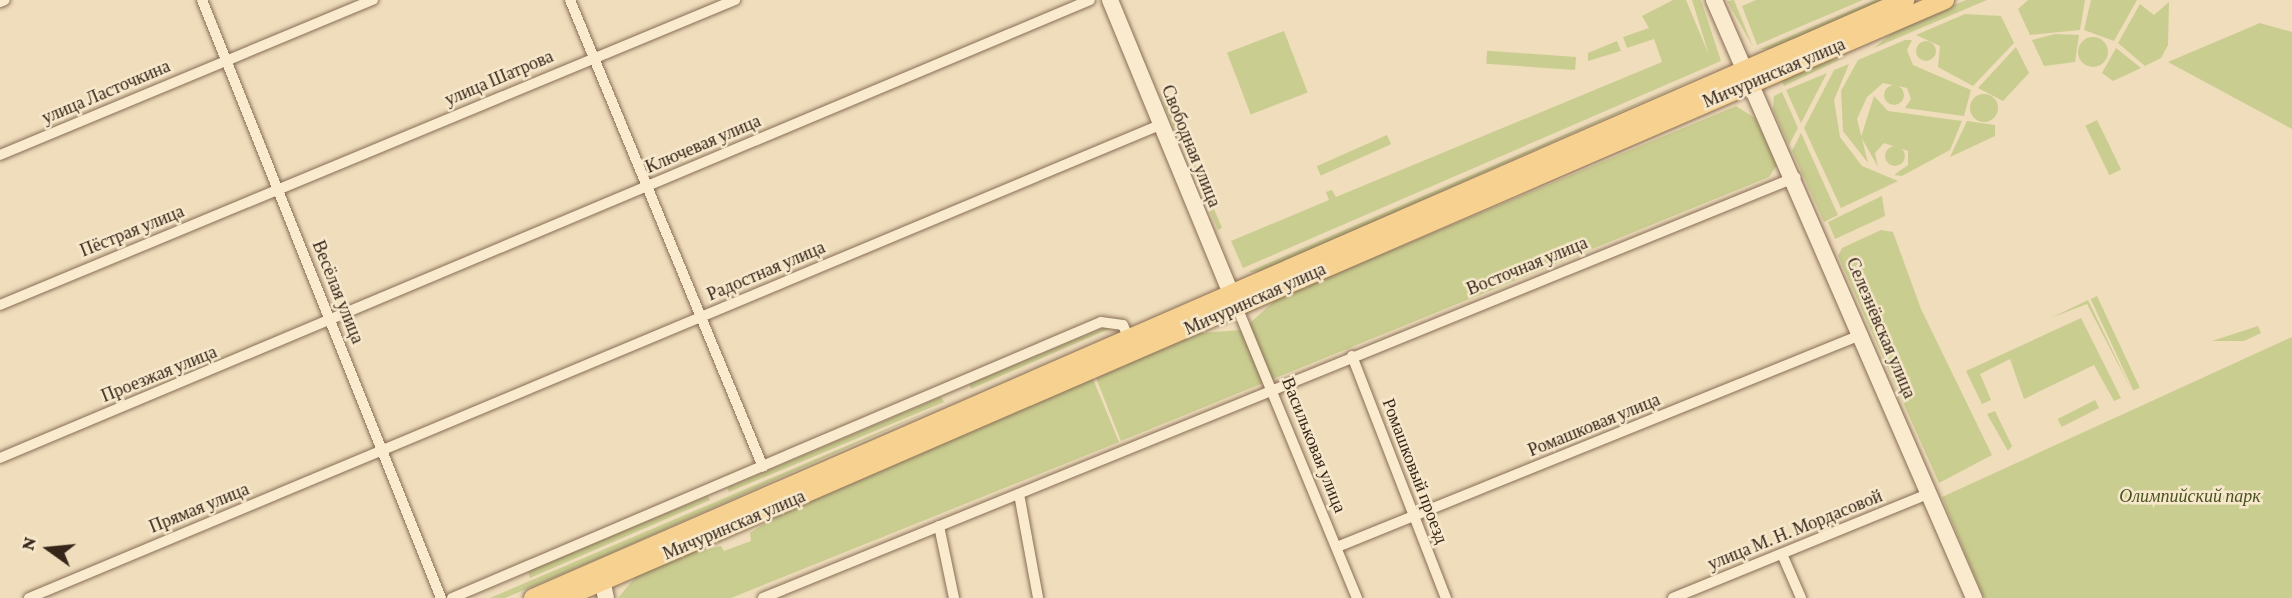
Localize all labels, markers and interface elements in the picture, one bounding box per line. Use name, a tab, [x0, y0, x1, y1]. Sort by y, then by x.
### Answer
street label: Мичуринская улица	[1700, 33, 1848, 113]
street label: улица Шатрова	[441, 45, 557, 111]
street label: улица Ласточкина	[39, 55, 173, 129]
street label: Свободная улица	[1157, 82, 1225, 210]
street label: Ключевая улица	[642, 110, 764, 178]
street label: Пёстрая улица	[77, 200, 187, 262]
street label: Восточная улица	[1463, 232, 1591, 300]
street label: Радостная улица	[704, 236, 828, 306]
street label: Весёлая улица	[307, 237, 369, 347]
street label: Селезнёвская улица	[1842, 254, 1920, 402]
street label: Мичуринская улица	[1181, 258, 1329, 340]
street label: Проезжая улица	[98, 341, 220, 407]
street label: Васильковая улица	[1277, 374, 1351, 516]
street label: Ромашковая улица	[1525, 389, 1663, 461]
street label: Ромашковый проезд	[1377, 395, 1453, 547]
street label: Прямая улица	[146, 478, 252, 538]
street label: Мичуринская улица	[660, 485, 808, 565]
street label: улица М. Н. Мордасовой	[1705, 485, 1885, 575]
park label: Олимпийский парк	[2119, 485, 2261, 507]
north arrow	[14, 514, 84, 584]
text: N	[16, 534, 40, 552]

